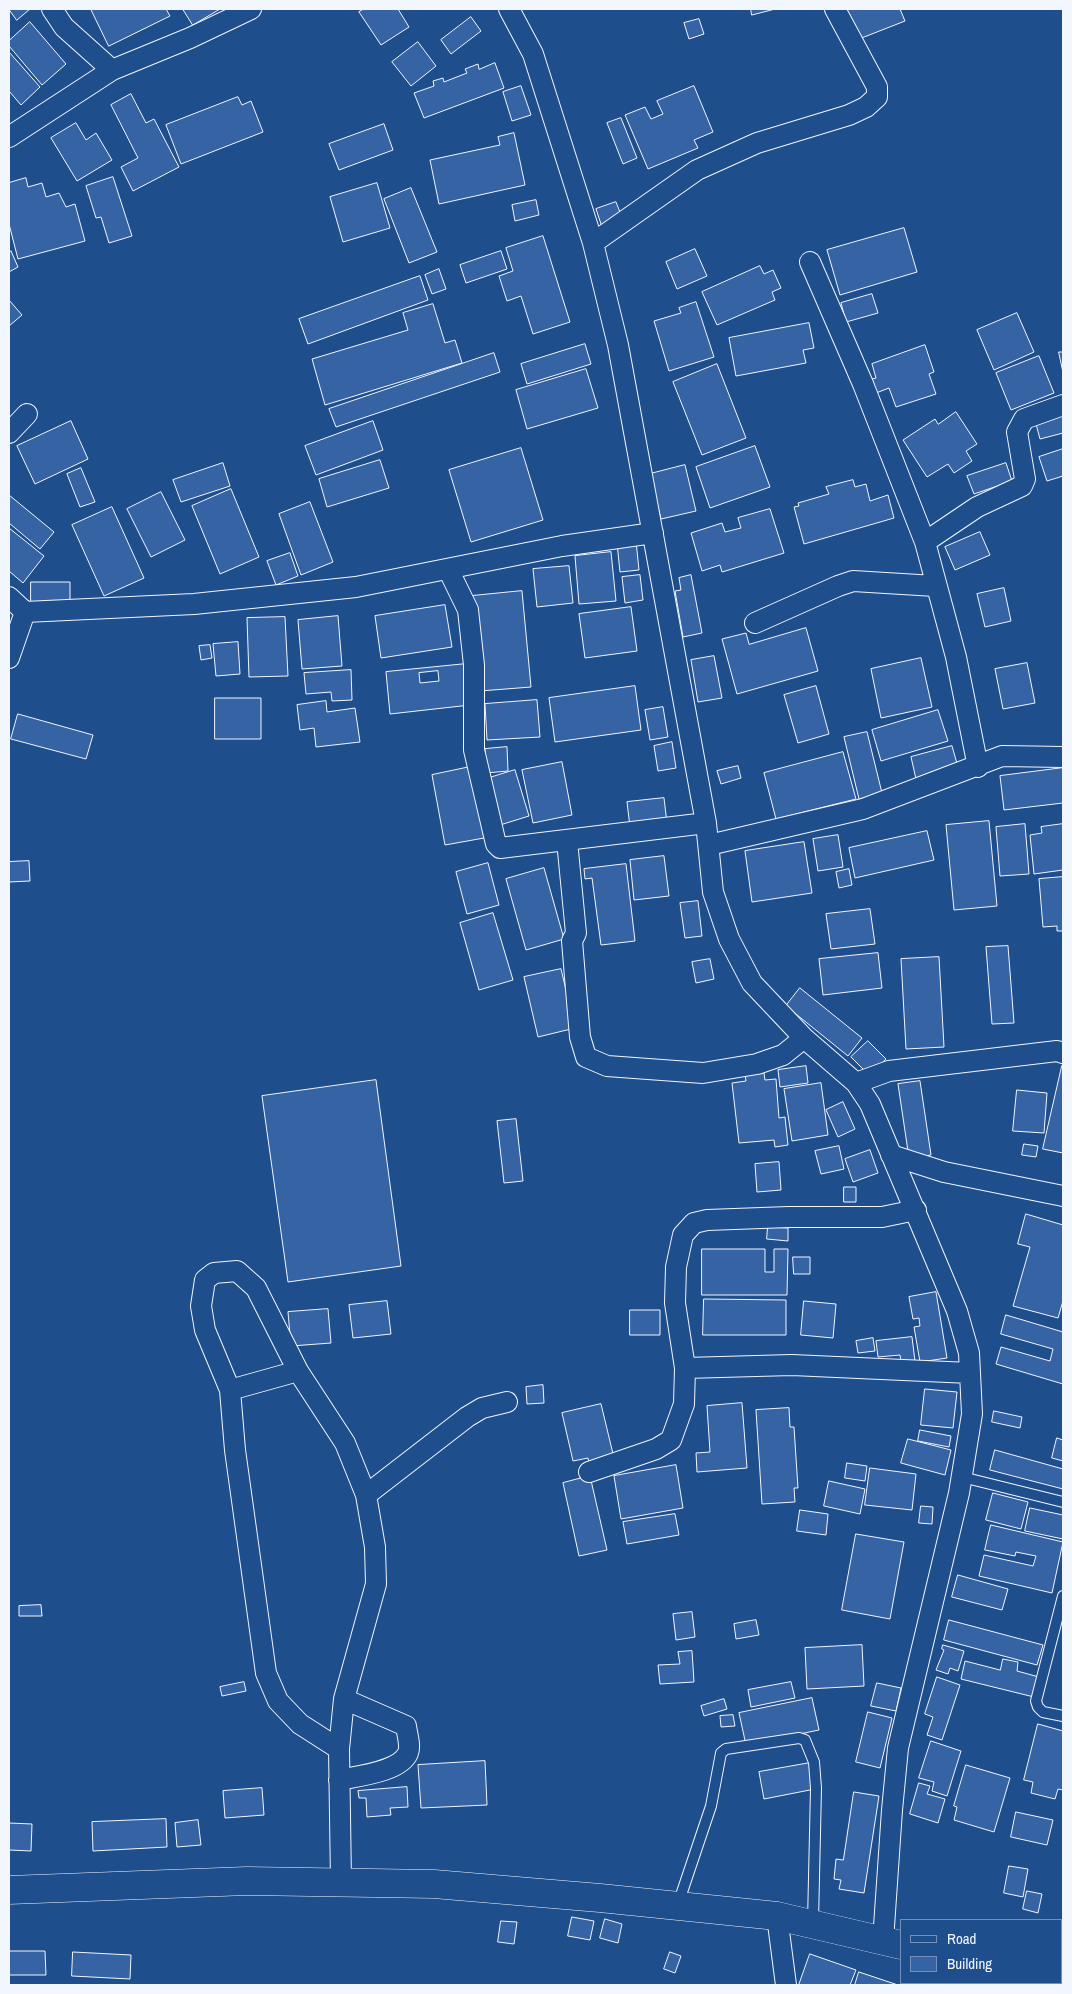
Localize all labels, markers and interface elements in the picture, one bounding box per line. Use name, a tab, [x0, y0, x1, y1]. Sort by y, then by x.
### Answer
legend	[900, 1919, 1062, 1984]
text: Road	[947, 1928, 976, 1949]
text: Building	[947, 1953, 992, 1974]

